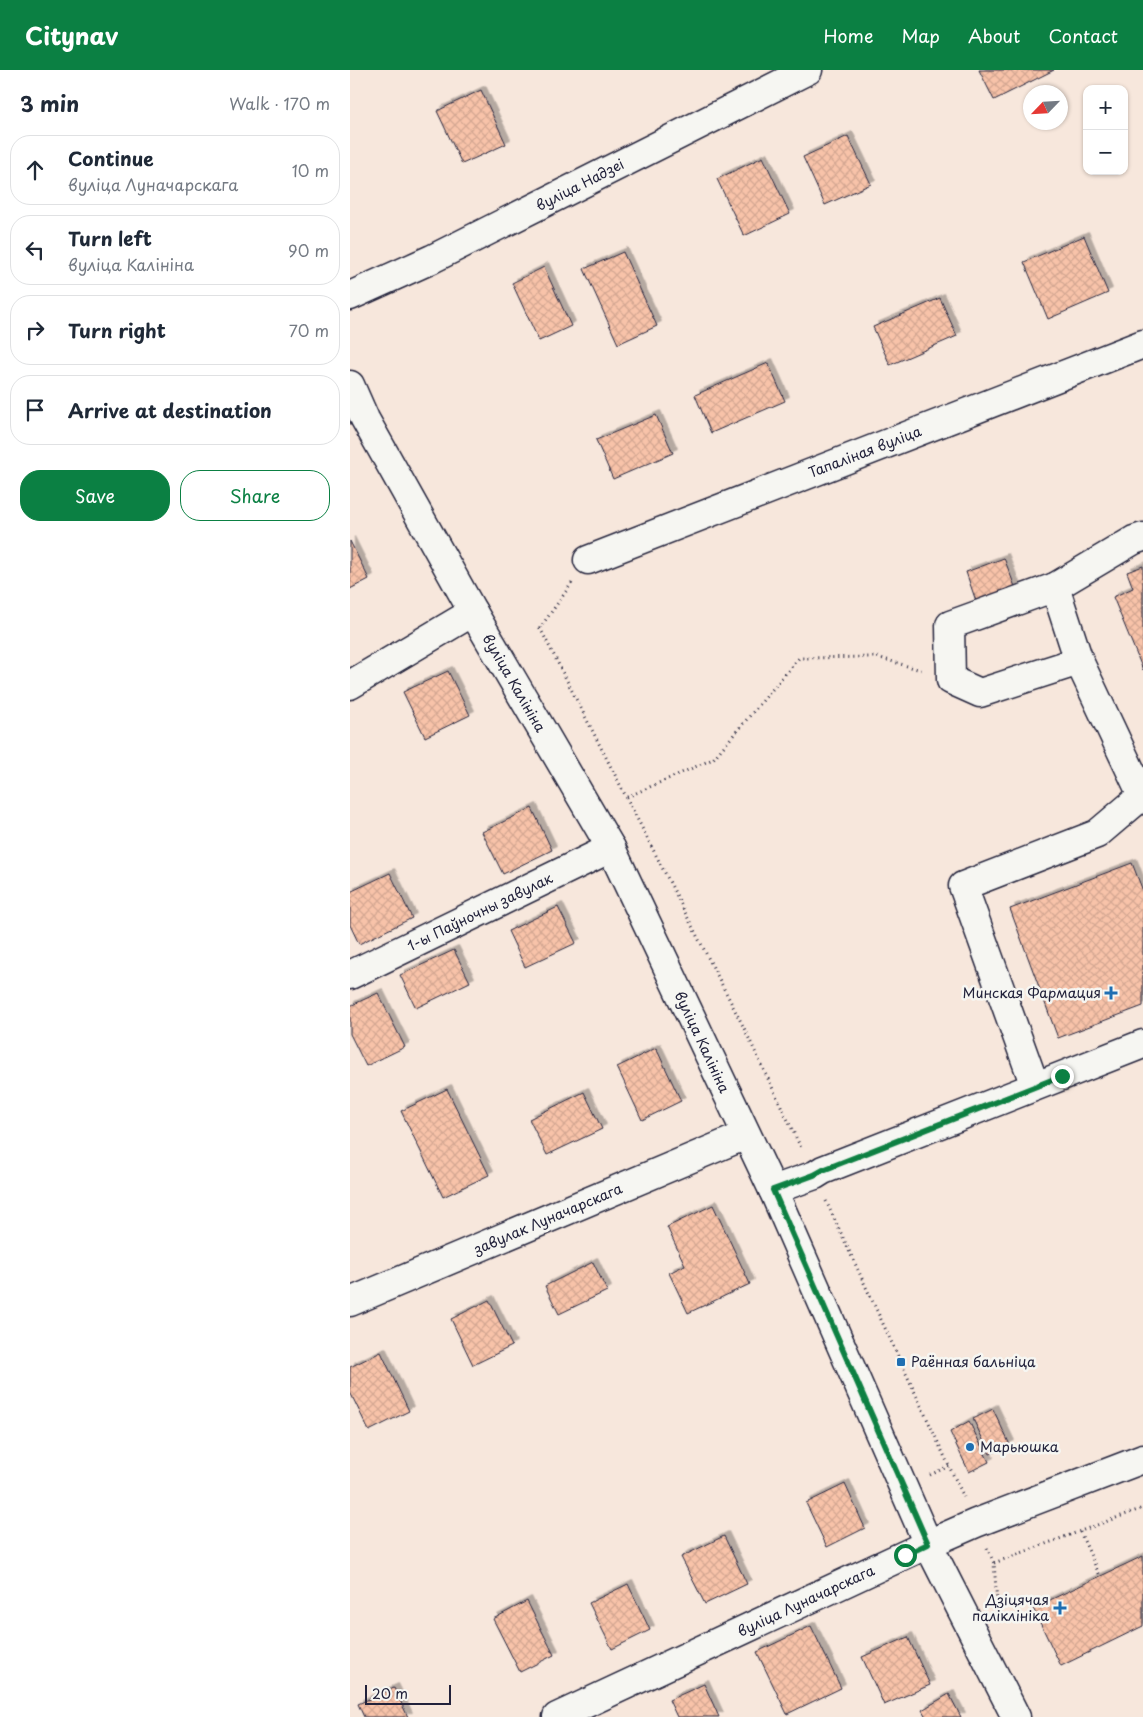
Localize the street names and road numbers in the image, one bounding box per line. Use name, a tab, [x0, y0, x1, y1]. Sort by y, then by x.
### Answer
street label: вуліца Надзеі	[532, 153, 628, 216]
street label: Тапаліная вуліца	[805, 420, 925, 483]
street label: вуліца Калініна	[478, 630, 551, 736]
street label: 1-ы Паўночны завулак	[404, 867, 557, 956]
street label: вуліца Калініна	[670, 987, 735, 1096]
street label: завулак Луначарскага	[469, 1178, 626, 1260]
street label: вуліца Луначарскага	[734, 1559, 878, 1642]

